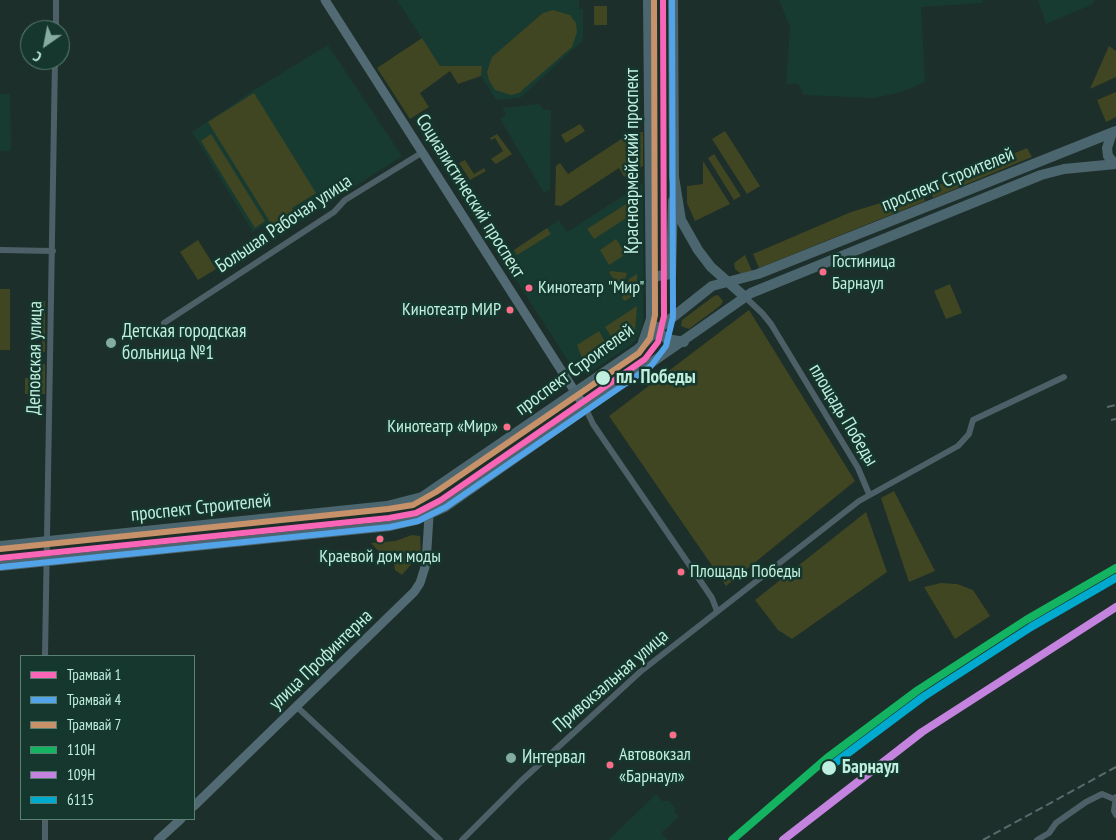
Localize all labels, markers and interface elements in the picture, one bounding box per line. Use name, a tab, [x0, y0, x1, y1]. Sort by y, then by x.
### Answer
north arrow	[20, 20, 70, 70]
text: С	[30, 47, 45, 66]
street label: Красноармейский проспект	[622, 68, 644, 254]
street label: Социалистический проспект	[410, 110, 530, 282]
street label: проспект Строителей	[878, 143, 1018, 217]
street label: Большая Рабочая улица	[212, 170, 356, 278]
place label: Гостиница Барнаул	[832, 251, 895, 294]
marker: Гостиница Барнаул	[818, 267, 828, 277]
place label: Кинотеатр "Мир"	[538, 277, 644, 299]
marker: Кинотеатр "Мир"	[524, 283, 534, 293]
place label: Кинотеатр МИР	[402, 299, 501, 321]
street label: Деповская улица	[23, 301, 47, 415]
marker: Кинотеатр МИР	[505, 305, 515, 315]
street label: проспект Строителей	[511, 319, 639, 421]
place label: Детская городская больница №1	[122, 321, 246, 365]
marker: Детская городская больница №1	[104, 336, 118, 350]
street label: площадь Победы	[804, 360, 882, 470]
place label: пл. Победы	[616, 367, 696, 389]
marker: пл. Победы	[594, 369, 612, 387]
place label: Кинотеатр «Мир»	[387, 416, 498, 438]
marker: Кинотеатр «Мир»	[502, 422, 512, 432]
street label: проспект Строителей	[130, 489, 272, 527]
marker: Краевой дом моды	[375, 534, 385, 544]
place label: Краевой дом моды	[319, 546, 441, 568]
place label: Площадь Победы	[690, 561, 801, 583]
marker: Площадь Победы	[676, 567, 686, 577]
street label: улица Профинтерна	[265, 605, 377, 715]
street label: Привокзальная улица	[549, 625, 673, 737]
legend	[20, 655, 195, 820]
text: Трамвай 1	[67, 665, 121, 684]
text: Трамвай 4	[67, 690, 121, 709]
text: Трамвай 7	[67, 715, 121, 734]
unlabelled marker	[668, 730, 678, 740]
text: 110Н	[67, 740, 95, 759]
place label: Автовокзал «Барнаул»	[619, 744, 691, 786]
place label: Интервал	[522, 747, 586, 769]
marker: Интервал	[504, 751, 518, 765]
place label: Барнаул	[842, 757, 899, 779]
marker: Барнаул	[820, 759, 838, 777]
marker: Автовокзал «Барнаул»	[605, 760, 615, 770]
text: 109Н	[67, 765, 95, 784]
text: 6115	[67, 790, 94, 809]

